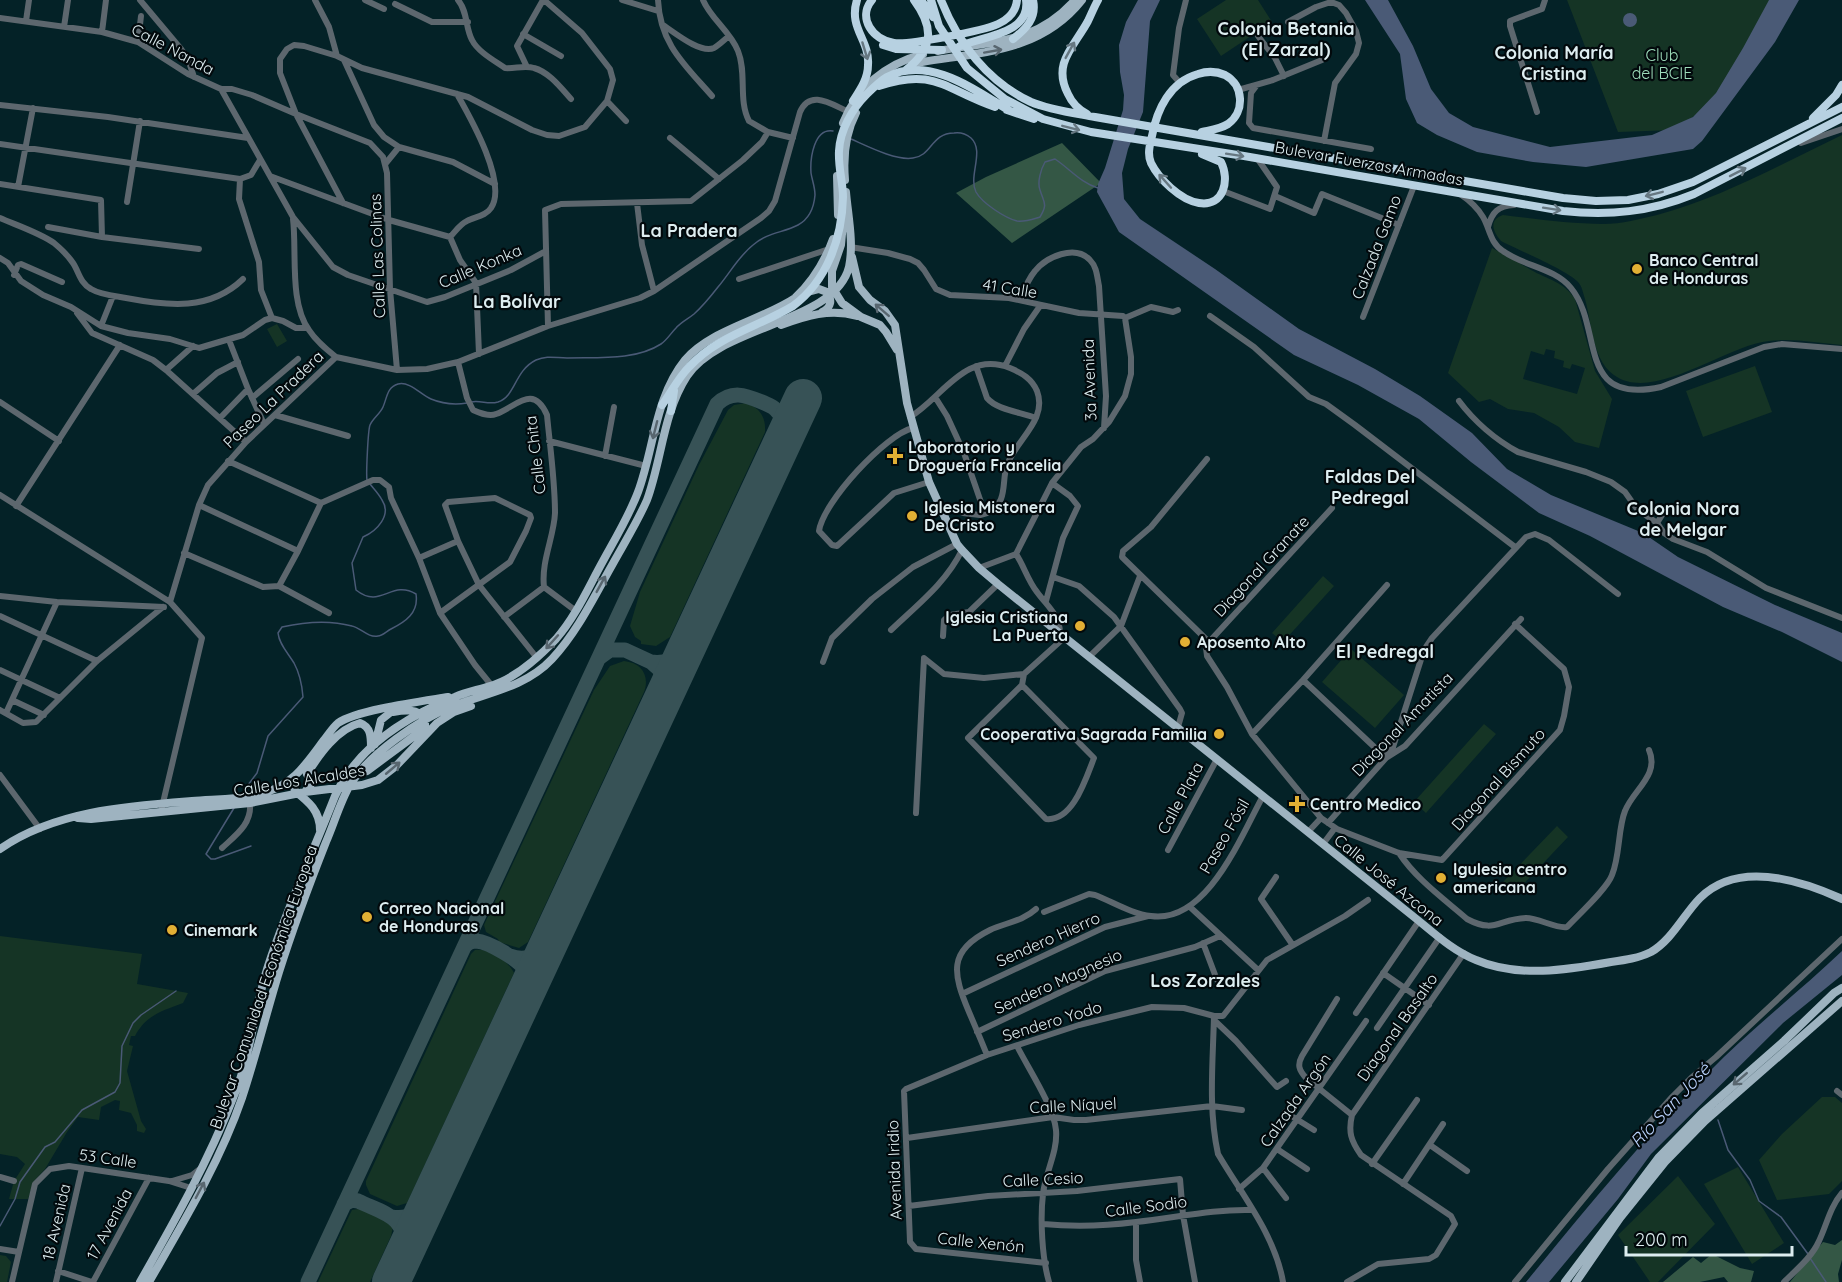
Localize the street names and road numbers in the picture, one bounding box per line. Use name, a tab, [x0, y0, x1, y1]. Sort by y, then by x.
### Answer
street label: Calle Nanda	[128, 19, 218, 79]
street label: Bulevar Fuerzas Armadas	[1273, 137, 1465, 189]
street label: Calzada Gamo	[1347, 192, 1405, 302]
street label: Calle Las Colinas	[365, 193, 389, 319]
street label: Calle Konka	[435, 240, 525, 292]
street label: 41 Calle	[981, 274, 1039, 302]
street label: 3a Avenida	[1078, 339, 1100, 421]
street label: Paseo La Pradera	[219, 346, 327, 452]
street label: Calle Chita	[520, 415, 550, 495]
street label: Diagonal Granate	[1209, 511, 1313, 621]
street label: Diagonal Amatista	[1347, 668, 1457, 780]
street label: Diagonal Bismuto	[1447, 724, 1549, 834]
street label: Calle Plata	[1153, 759, 1207, 837]
street label: Calle Los Alcaldes	[232, 760, 366, 800]
street label: Paseo Fósil	[1195, 795, 1253, 877]
street label: Calle José Azcona	[1330, 830, 1448, 930]
street label: Bulevar Comunidad Económica Europea	[205, 842, 321, 1132]
street label: Sendero Hierro	[993, 907, 1103, 971]
street label: Sendero Magnesio	[991, 944, 1125, 1018]
street label: Diagonal Basalto	[1352, 969, 1442, 1085]
street label: Sendero Yodo	[1000, 996, 1104, 1046]
street label: Calzada Argón	[1255, 1049, 1335, 1151]
street label: Calle Níquel	[1029, 1093, 1117, 1117]
street label: Avenida Iridio	[882, 1120, 906, 1220]
street label: 53 Calle	[78, 1144, 138, 1172]
street label: Calle Cesio	[1002, 1167, 1084, 1191]
street label: 18 Avenida	[37, 1182, 75, 1262]
street label: 17 Avenida	[82, 1185, 136, 1263]
street label: Calle Sodio	[1104, 1191, 1188, 1221]
street label: Calle Xenón	[936, 1227, 1026, 1257]

